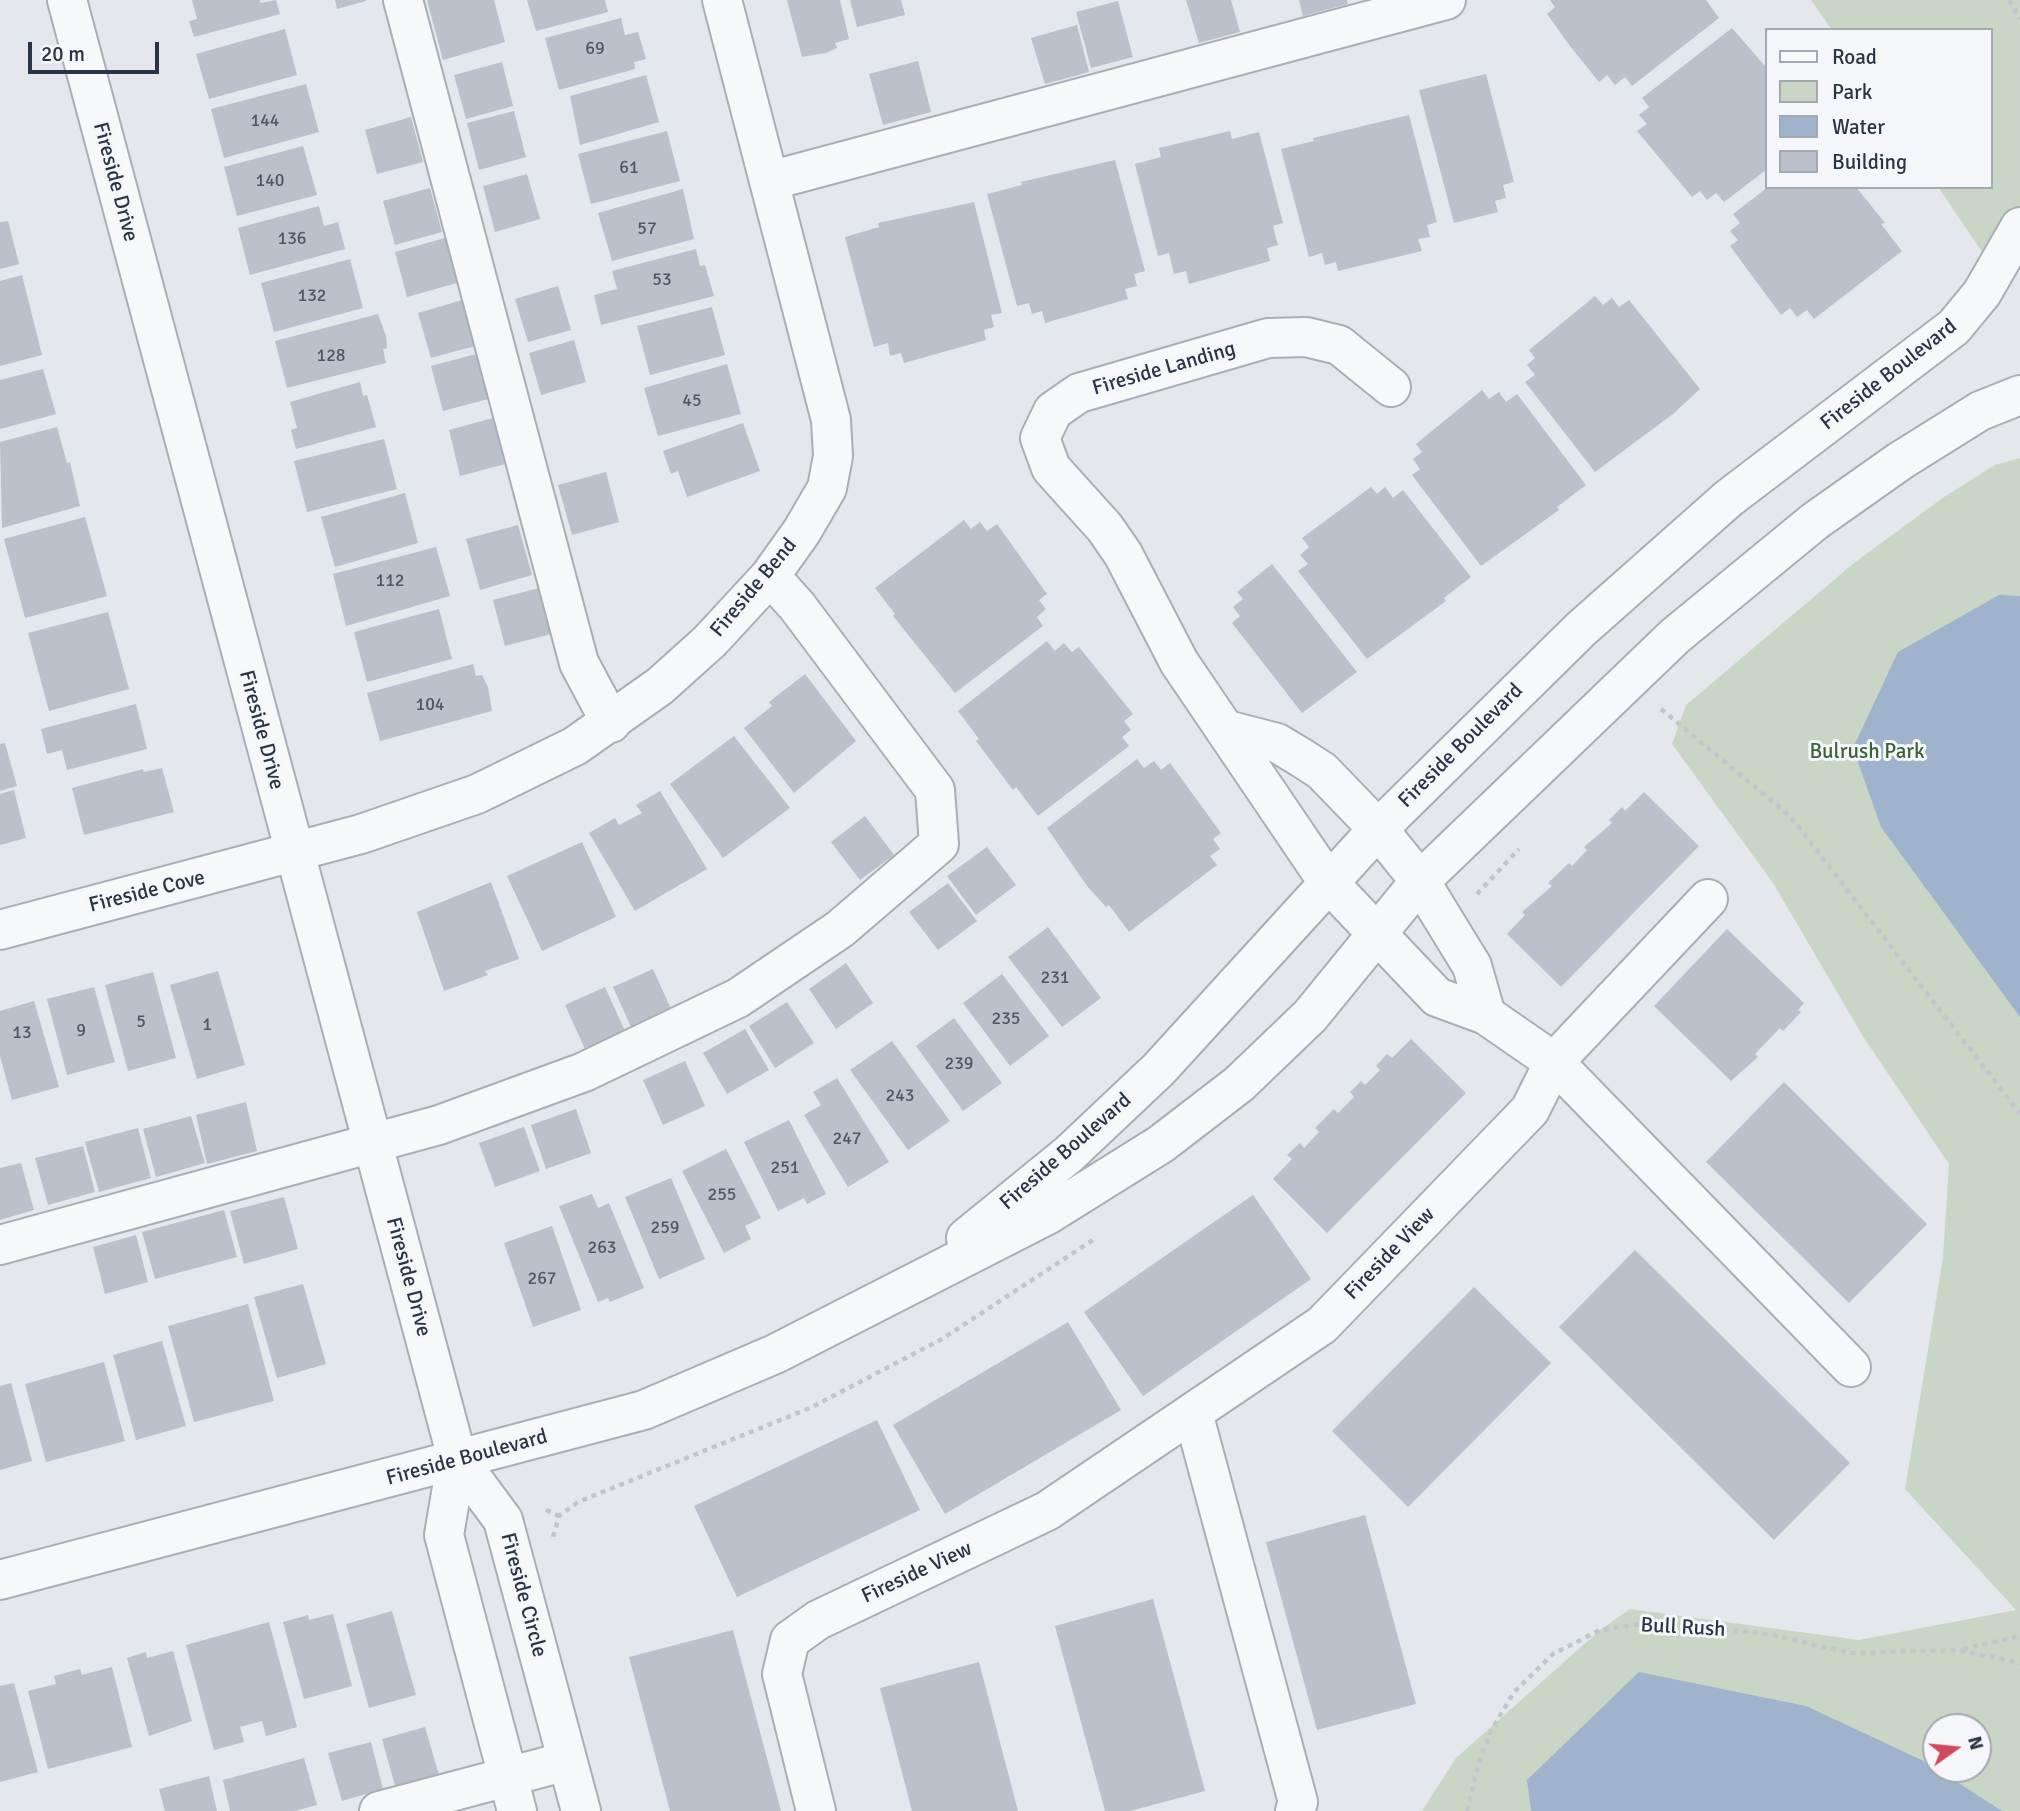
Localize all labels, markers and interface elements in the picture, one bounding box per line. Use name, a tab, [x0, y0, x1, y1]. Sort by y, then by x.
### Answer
scale bar	[32, 28, 163, 72]
legend	[1764, 28, 1992, 189]
house number: 69	[585, 38, 605, 60]
text: 20 m	[41, 41, 85, 67]
text: Road	[1832, 44, 1877, 70]
text: Park	[1832, 79, 1872, 105]
house number: 144	[250, 110, 280, 132]
text: Water	[1832, 114, 1885, 140]
street label: Fireside Drive	[87, 120, 143, 244]
text: Building	[1832, 149, 1907, 175]
house number: 61	[619, 157, 639, 179]
house number: 140	[255, 170, 285, 192]
house number: 57	[637, 218, 657, 240]
house number: 136	[277, 228, 307, 250]
house number: 53	[652, 269, 672, 291]
house number: 132	[297, 285, 327, 307]
street label: Fireside Boulevard	[1816, 314, 1962, 436]
street label: Fireside Landing	[1089, 337, 1239, 401]
house number: 128	[316, 345, 346, 367]
house number: 45	[682, 390, 702, 412]
street label: Fireside Bend	[705, 533, 803, 643]
house number: 112	[375, 570, 405, 592]
street label: Fireside Drive	[233, 668, 289, 792]
street label: Fireside Boulevard	[1393, 678, 1529, 814]
house number: 104	[415, 694, 445, 716]
park label: Bulrush Park	[1809, 739, 1925, 765]
street label: Fireside Cove	[86, 865, 208, 919]
house number: 231	[1040, 967, 1070, 989]
house number: 235	[991, 1008, 1021, 1030]
house number: 5	[136, 1011, 146, 1033]
house number: 1	[202, 1014, 212, 1036]
house number: 9	[76, 1020, 86, 1042]
house number: 13	[12, 1022, 32, 1044]
house number: 239	[944, 1053, 974, 1075]
house number: 243	[885, 1085, 915, 1107]
street label: Fireside Boulevard	[995, 1088, 1137, 1216]
house number: 247	[832, 1128, 862, 1150]
house number: 251	[770, 1157, 800, 1179]
house number: 255	[707, 1184, 737, 1206]
street label: Fireside View	[1340, 1203, 1440, 1305]
street label: Fireside Drive	[380, 1215, 436, 1339]
house number: 259	[650, 1217, 680, 1239]
house number: 263	[587, 1237, 617, 1259]
house number: 267	[527, 1268, 557, 1290]
street label: Fireside Boulevard	[384, 1424, 550, 1492]
street label: Fireside Circle	[494, 1530, 552, 1660]
street label: Fireside View	[858, 1536, 976, 1610]
street label: Bull Rush	[1640, 1613, 1726, 1643]
north arrow	[1922, 1713, 1992, 1783]
text: N	[1962, 1734, 1989, 1753]

